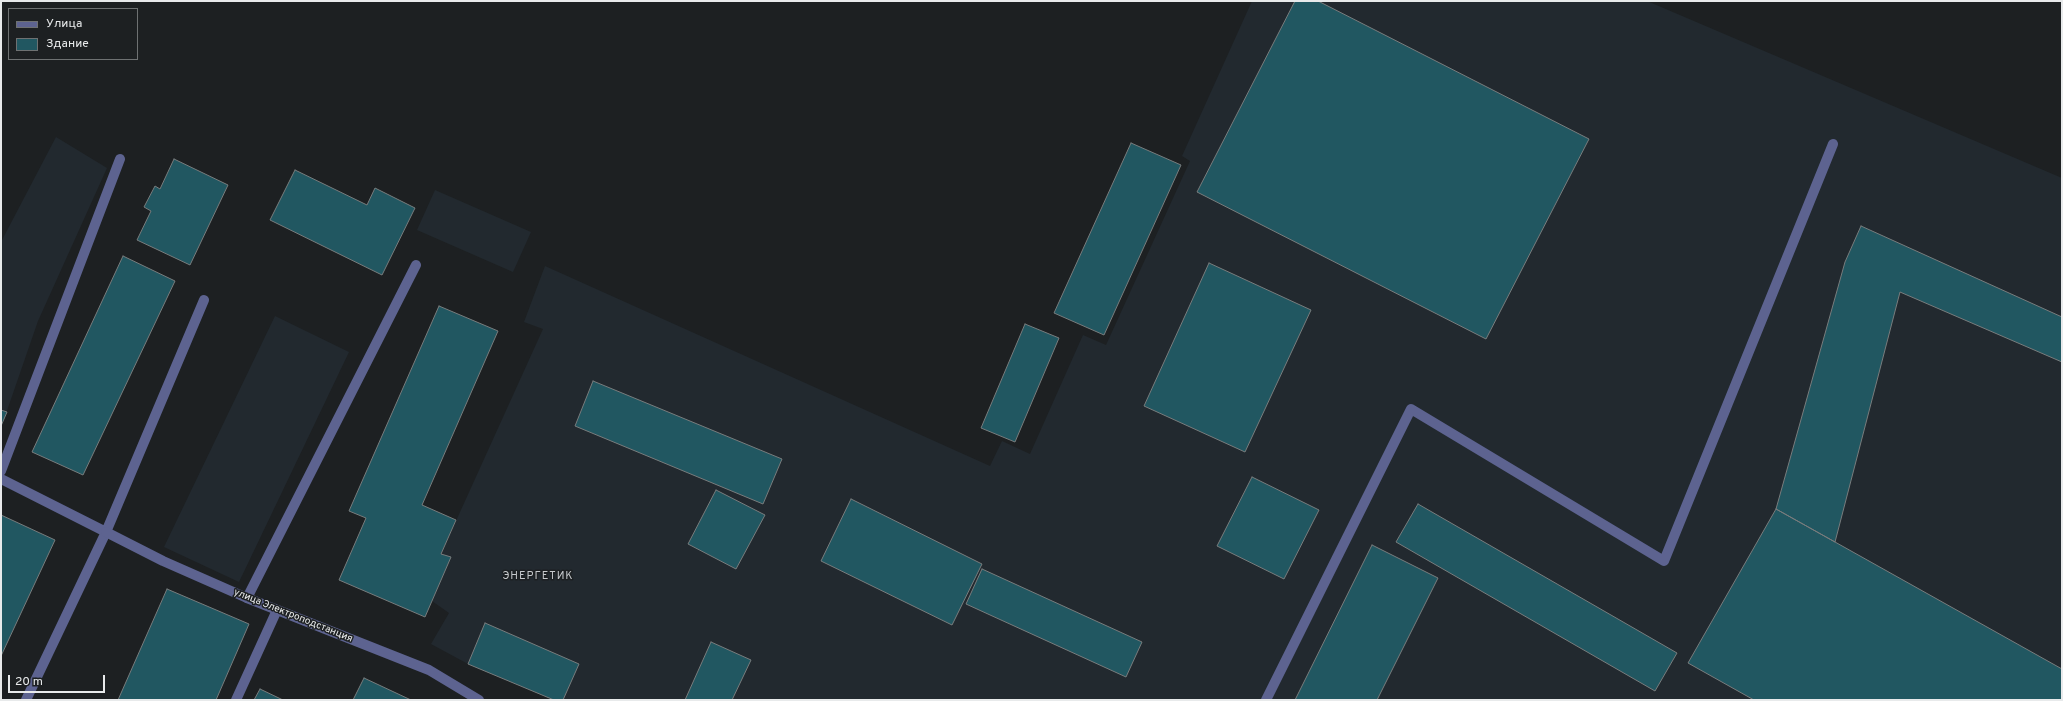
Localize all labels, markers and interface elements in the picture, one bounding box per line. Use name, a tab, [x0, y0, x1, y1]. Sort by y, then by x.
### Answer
legend	[8, 8, 138, 60]
text: Улица	[46, 16, 82, 32]
text: Здание	[46, 36, 89, 52]
district label: ЭНЕРГЕТИК	[502, 570, 574, 584]
street label: улица Электроподстанция	[232, 587, 354, 645]
scale bar	[10, 667, 107, 693]
text: 20 m	[15, 674, 43, 690]

